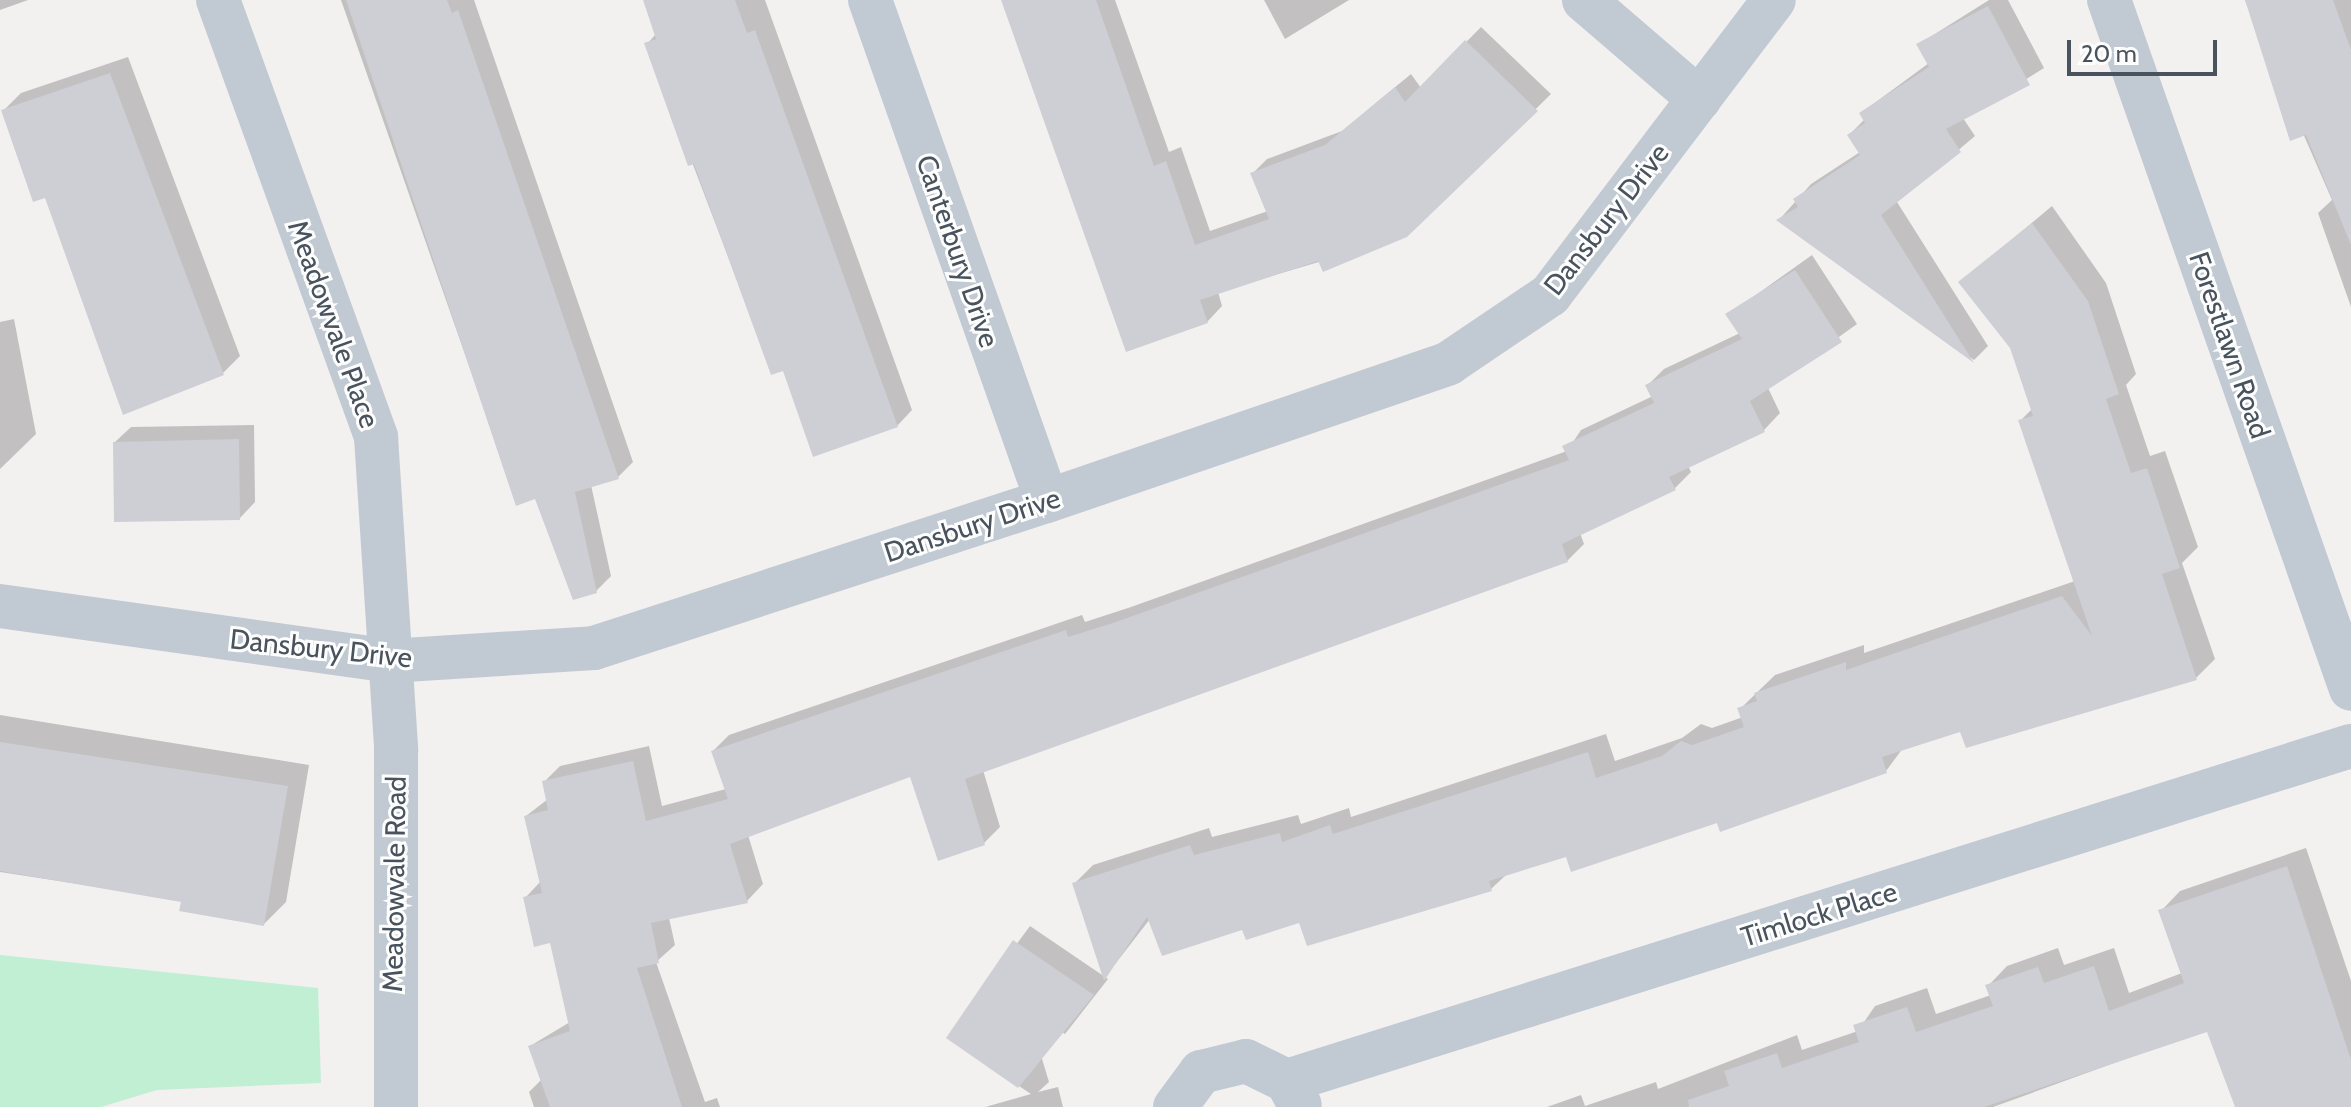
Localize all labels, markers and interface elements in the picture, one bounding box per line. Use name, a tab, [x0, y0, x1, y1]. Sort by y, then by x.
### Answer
scale bar	[2071, 24, 2221, 74]
text: 20 m	[2081, 39, 2137, 68]
street label: Dansbury Drive	[1536, 137, 1676, 301]
street label: Canterbury Drive	[909, 151, 1007, 351]
street label: Meadowvale Place	[281, 216, 387, 432]
street label: Forestlawn Road	[2182, 247, 2278, 443]
street label: Dansbury Drive	[880, 481, 1064, 569]
street label: Dansbury Drive	[228, 622, 414, 674]
street label: Meadowvale Road	[375, 776, 413, 992]
street label: Timlock Place	[1737, 874, 1901, 954]

